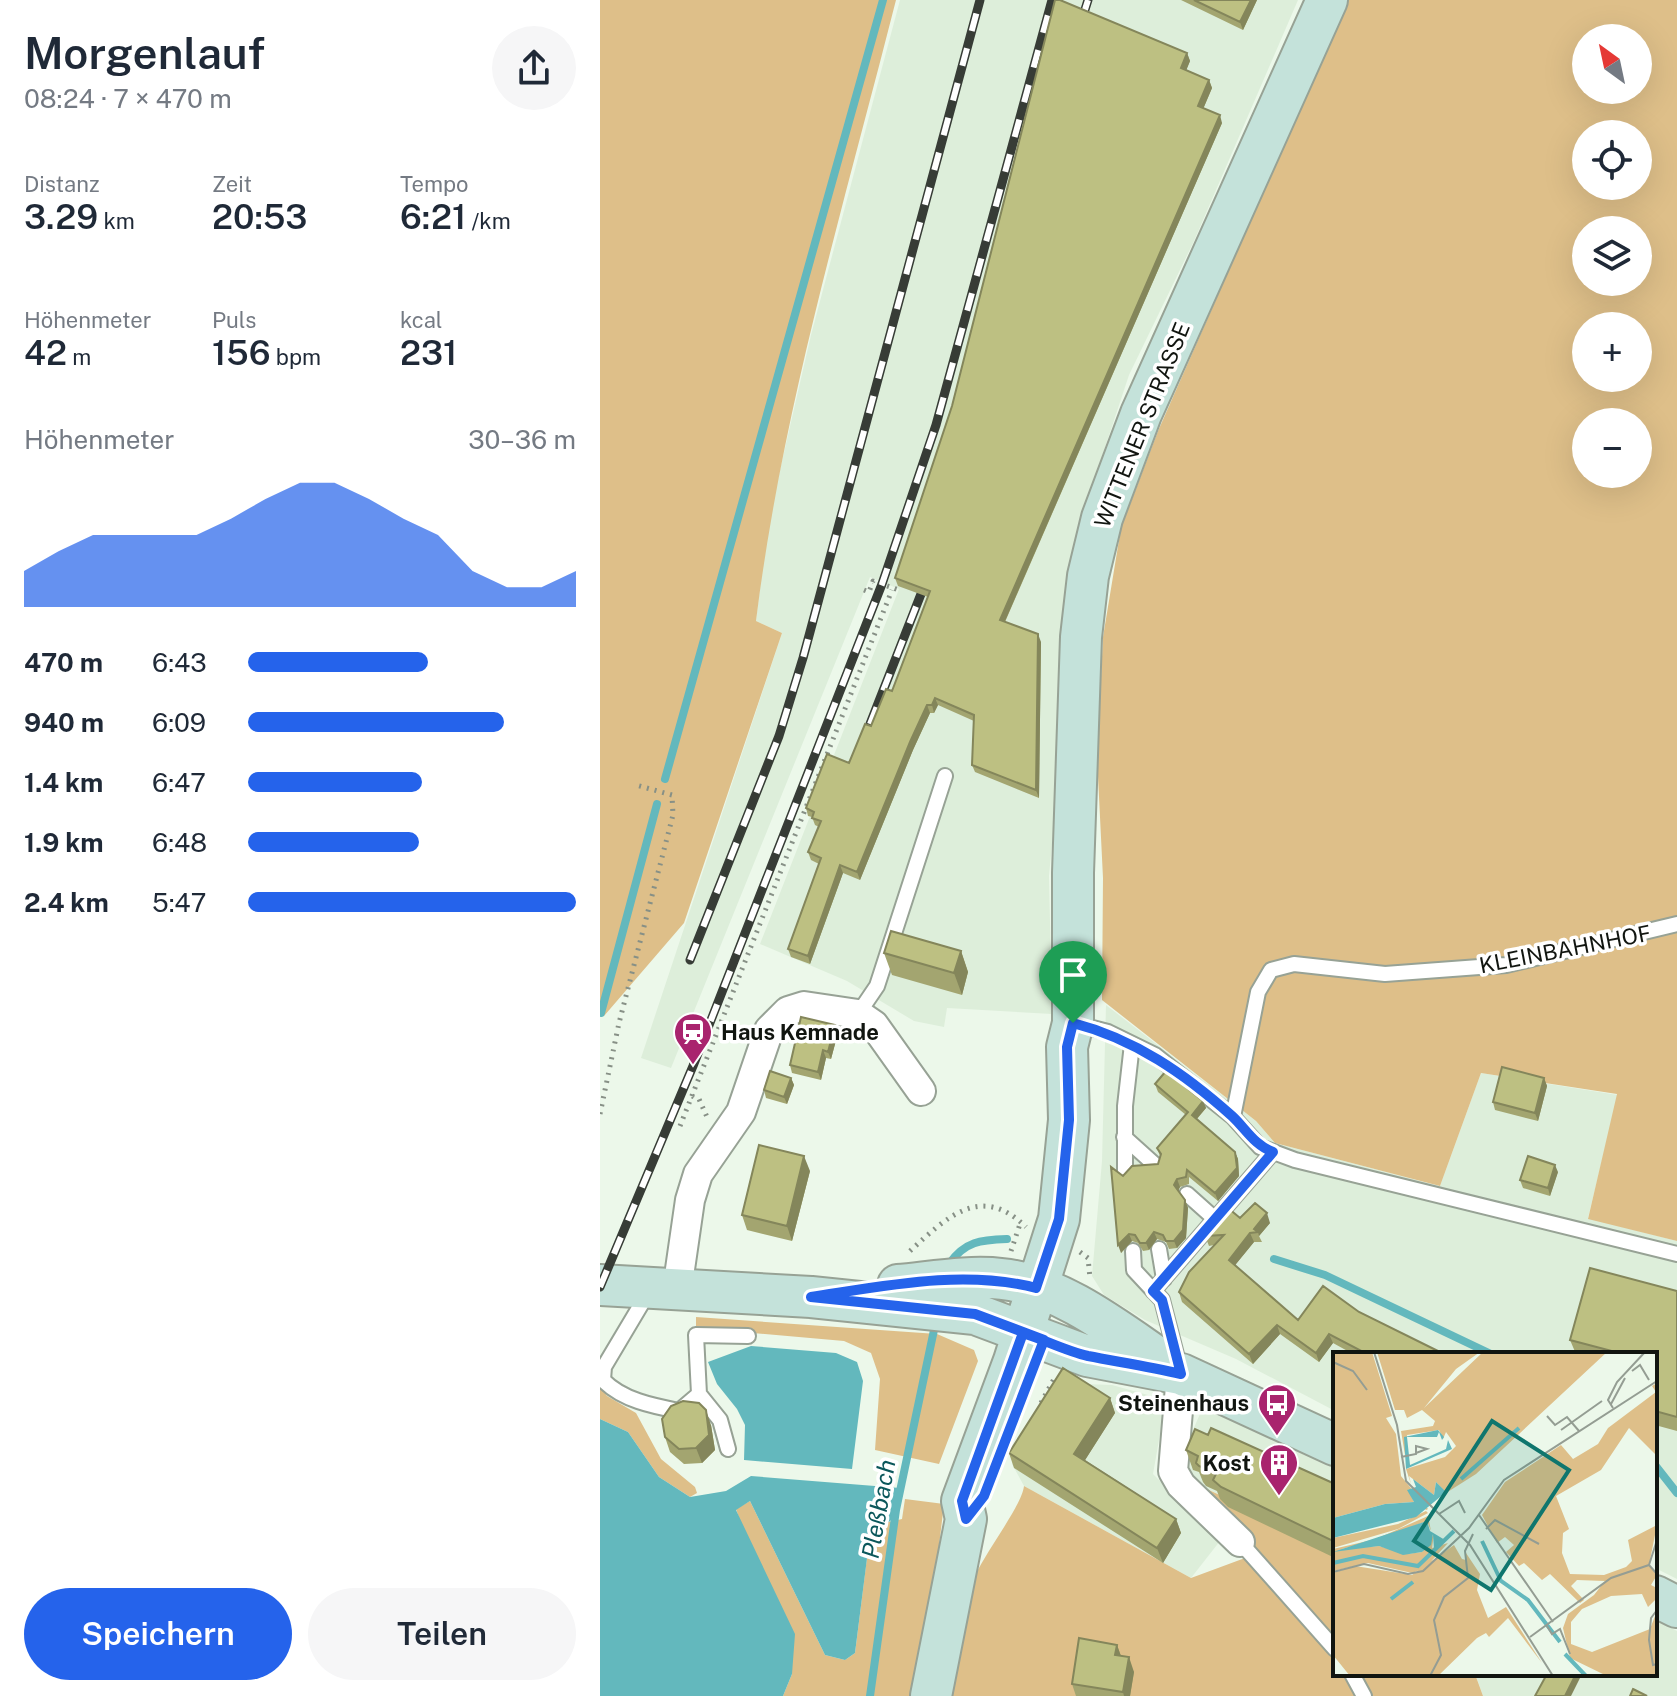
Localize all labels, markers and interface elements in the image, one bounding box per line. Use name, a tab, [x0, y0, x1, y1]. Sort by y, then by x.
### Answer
north arrow	[1572, 24, 1652, 104]
map controls	[1572, 24, 1652, 488]
button: share	[492, 26, 576, 110]
text: Morgenlauf	[24, 27, 265, 79]
text: 08:24 · 7 × 470 m	[24, 83, 232, 114]
button: locate	[1572, 120, 1652, 200]
text: Distanz	[24, 171, 99, 197]
text: Zeit	[212, 171, 252, 197]
text: Tempo	[400, 171, 469, 197]
text: 3.29	[24, 197, 98, 237]
text: 20:53	[212, 197, 307, 237]
text: 6:21	[400, 197, 466, 237]
text: km	[98, 208, 135, 234]
text: /km	[466, 208, 511, 234]
button: layers	[1572, 216, 1652, 296]
text: Höhenmeter	[24, 307, 151, 333]
text: Puls	[212, 307, 256, 333]
text: kcal	[400, 307, 442, 333]
button: +	[1572, 312, 1652, 392]
street label: WITTENER STRASSE	[1089, 319, 1195, 531]
text: 42	[24, 333, 67, 373]
text: 156	[212, 333, 271, 373]
text: 231	[400, 333, 457, 373]
text: m	[67, 344, 91, 370]
text: bpm	[271, 344, 321, 370]
button: −	[1572, 408, 1652, 488]
text: Höhenmeter	[24, 424, 174, 455]
text: 30–36 m	[468, 424, 576, 455]
text: 470 m	[24, 647, 103, 678]
text: 6:43	[152, 647, 207, 678]
text: 940 m	[24, 707, 104, 738]
text: 6:09	[152, 707, 206, 738]
text: 1.4 km	[24, 767, 103, 798]
text: 6:47	[152, 767, 206, 798]
text: 1.9 km	[24, 827, 103, 858]
text: 6:48	[152, 827, 207, 858]
text: 2.4 km	[24, 887, 109, 918]
text: 5:47	[152, 887, 206, 918]
street label: KLEINBAHNHOF	[1477, 920, 1653, 978]
pin	[1039, 941, 1107, 1023]
icon: arrive	[1051, 953, 1095, 997]
station icon: Haus Kemnade	[672, 1011, 714, 1066]
place label: Haus Kemnade	[721, 1019, 879, 1045]
inset map	[1333, 1352, 1657, 1676]
bus stop icon: Steinenhaus	[1256, 1382, 1298, 1437]
place label: Steinenhaus	[1118, 1390, 1249, 1416]
building icon: Kost	[1258, 1442, 1300, 1497]
place label: Kost	[1203, 1450, 1251, 1476]
water label: Pleßbach	[856, 1457, 900, 1561]
button: Speichern	[24, 1588, 292, 1680]
button: Teilen	[308, 1588, 576, 1680]

